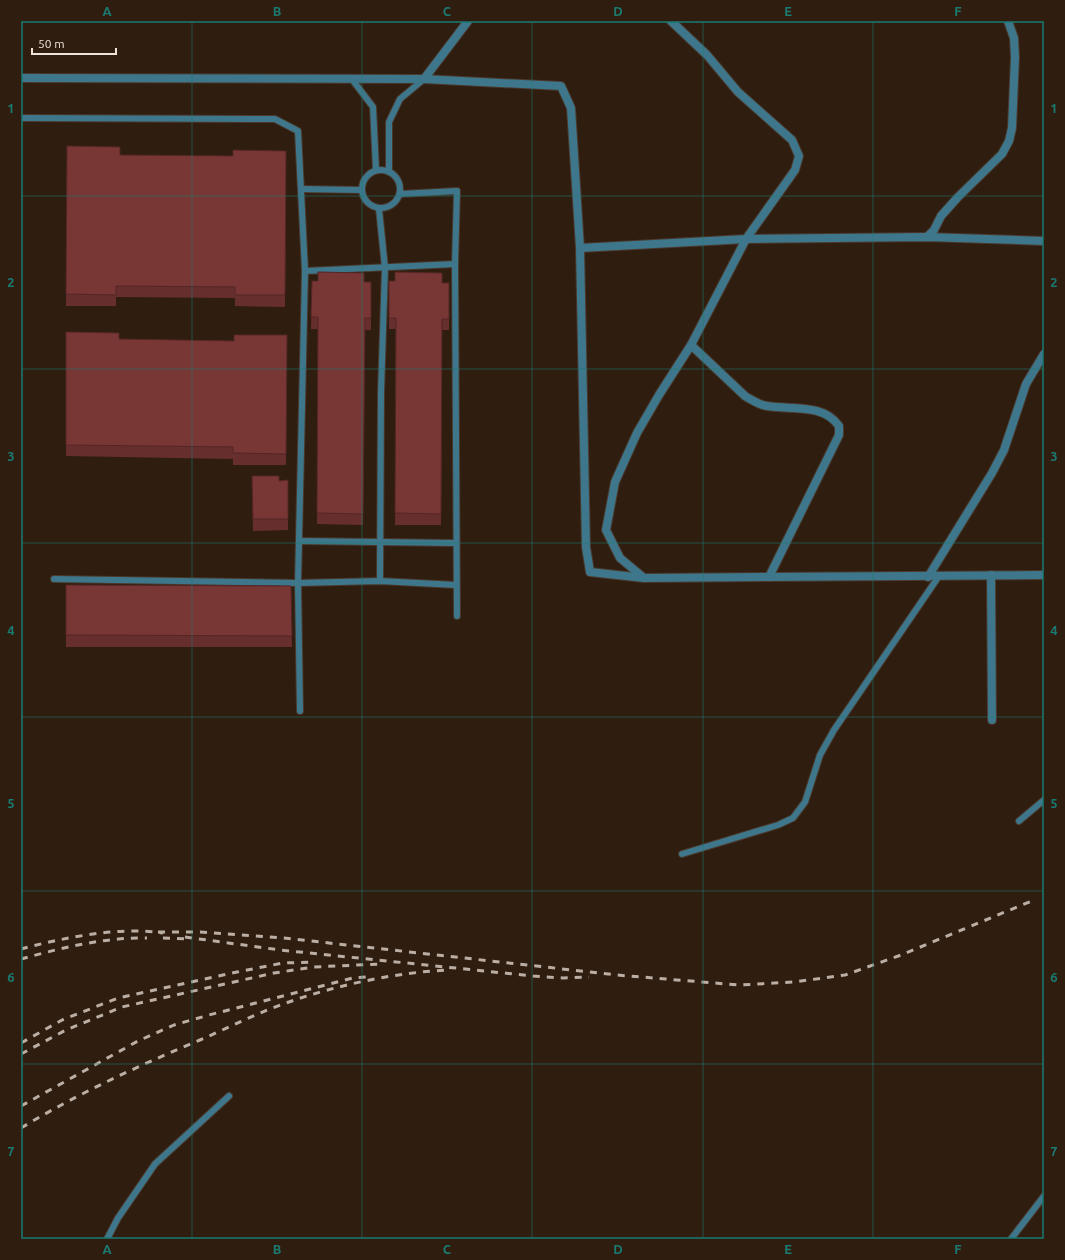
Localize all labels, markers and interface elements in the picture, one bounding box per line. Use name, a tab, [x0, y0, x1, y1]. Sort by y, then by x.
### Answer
text: A	[102, 4, 112, 18]
text: B	[273, 4, 282, 18]
text: C	[443, 4, 452, 18]
text: D	[613, 4, 623, 18]
text: E	[784, 4, 792, 18]
text: F	[954, 4, 962, 18]
scale bar	[32, 30, 116, 56]
text: 50 m	[38, 37, 65, 50]
text: 1	[7, 101, 15, 115]
text: 1	[1050, 101, 1058, 115]
text: 2	[7, 275, 15, 289]
text: 2	[1050, 275, 1058, 289]
text: 3	[7, 449, 15, 463]
text: 3	[1050, 449, 1058, 463]
text: 4	[7, 623, 15, 637]
text: 4	[1050, 623, 1058, 637]
text: 5	[7, 796, 15, 810]
text: 5	[1050, 796, 1058, 810]
text: 6	[7, 970, 15, 984]
text: 6	[1050, 970, 1058, 984]
text: 7	[7, 1144, 15, 1158]
text: 7	[1050, 1144, 1058, 1158]
text: A	[102, 1242, 112, 1256]
text: B	[273, 1242, 282, 1256]
text: C	[443, 1242, 452, 1256]
text: D	[613, 1242, 623, 1256]
text: E	[784, 1242, 792, 1256]
text: F	[954, 1242, 962, 1256]

